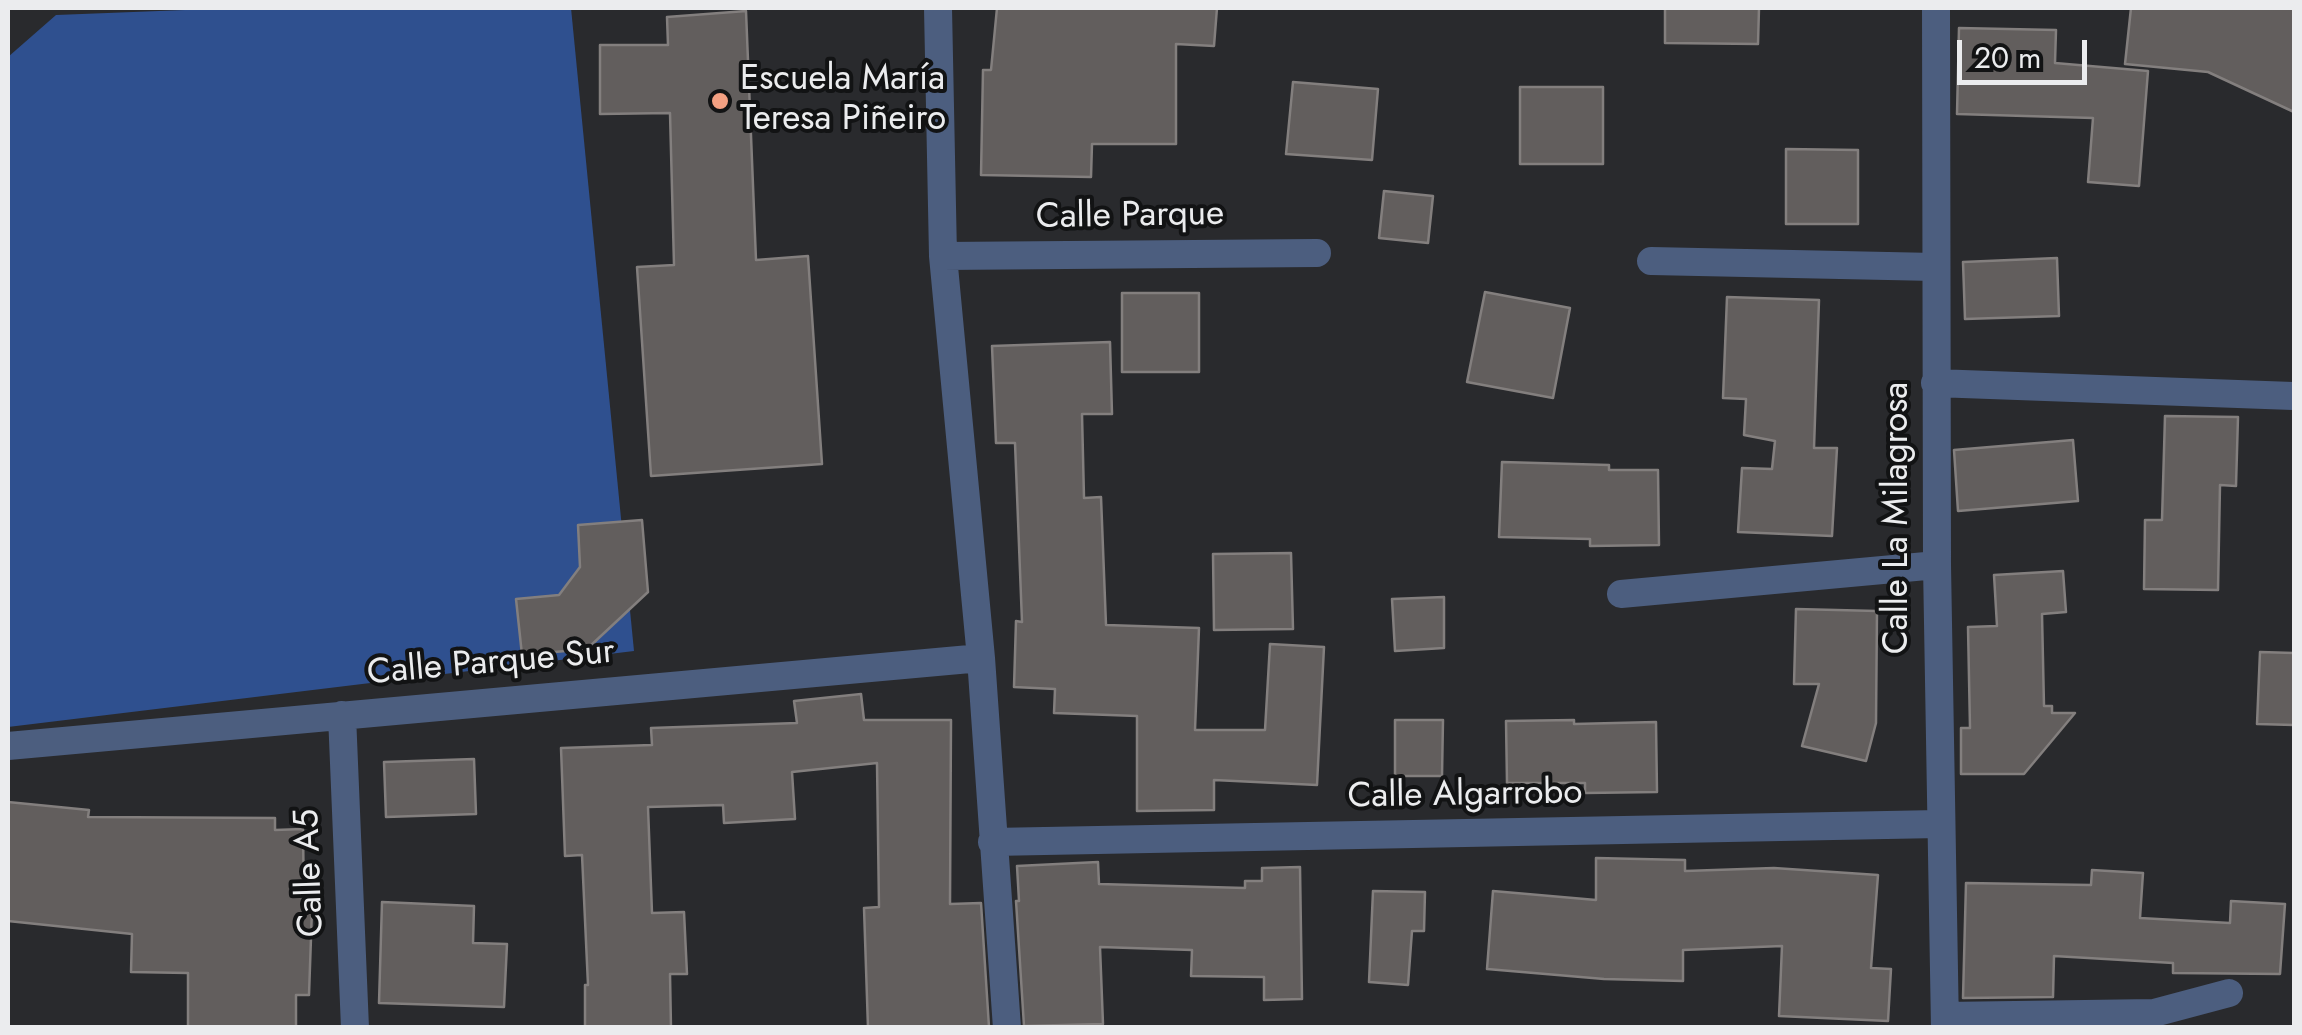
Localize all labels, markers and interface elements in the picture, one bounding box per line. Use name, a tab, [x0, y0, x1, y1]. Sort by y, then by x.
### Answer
scale bar	[1962, 20, 2092, 82]
text: 20 m	[1974, 36, 2041, 79]
place label: Escuela María Teresa Piñeiro	[740, 60, 946, 142]
marker: Escuela María Teresa Piñeiro	[709, 90, 731, 112]
street label: Calle Parque	[1036, 194, 1224, 240]
street label: Calle La Milagrosa	[1878, 382, 1920, 654]
street label: Calle Parque Sur	[365, 632, 617, 696]
street label: Calle Algarrobo	[1347, 773, 1583, 819]
street label: Calle A5	[288, 808, 334, 938]

